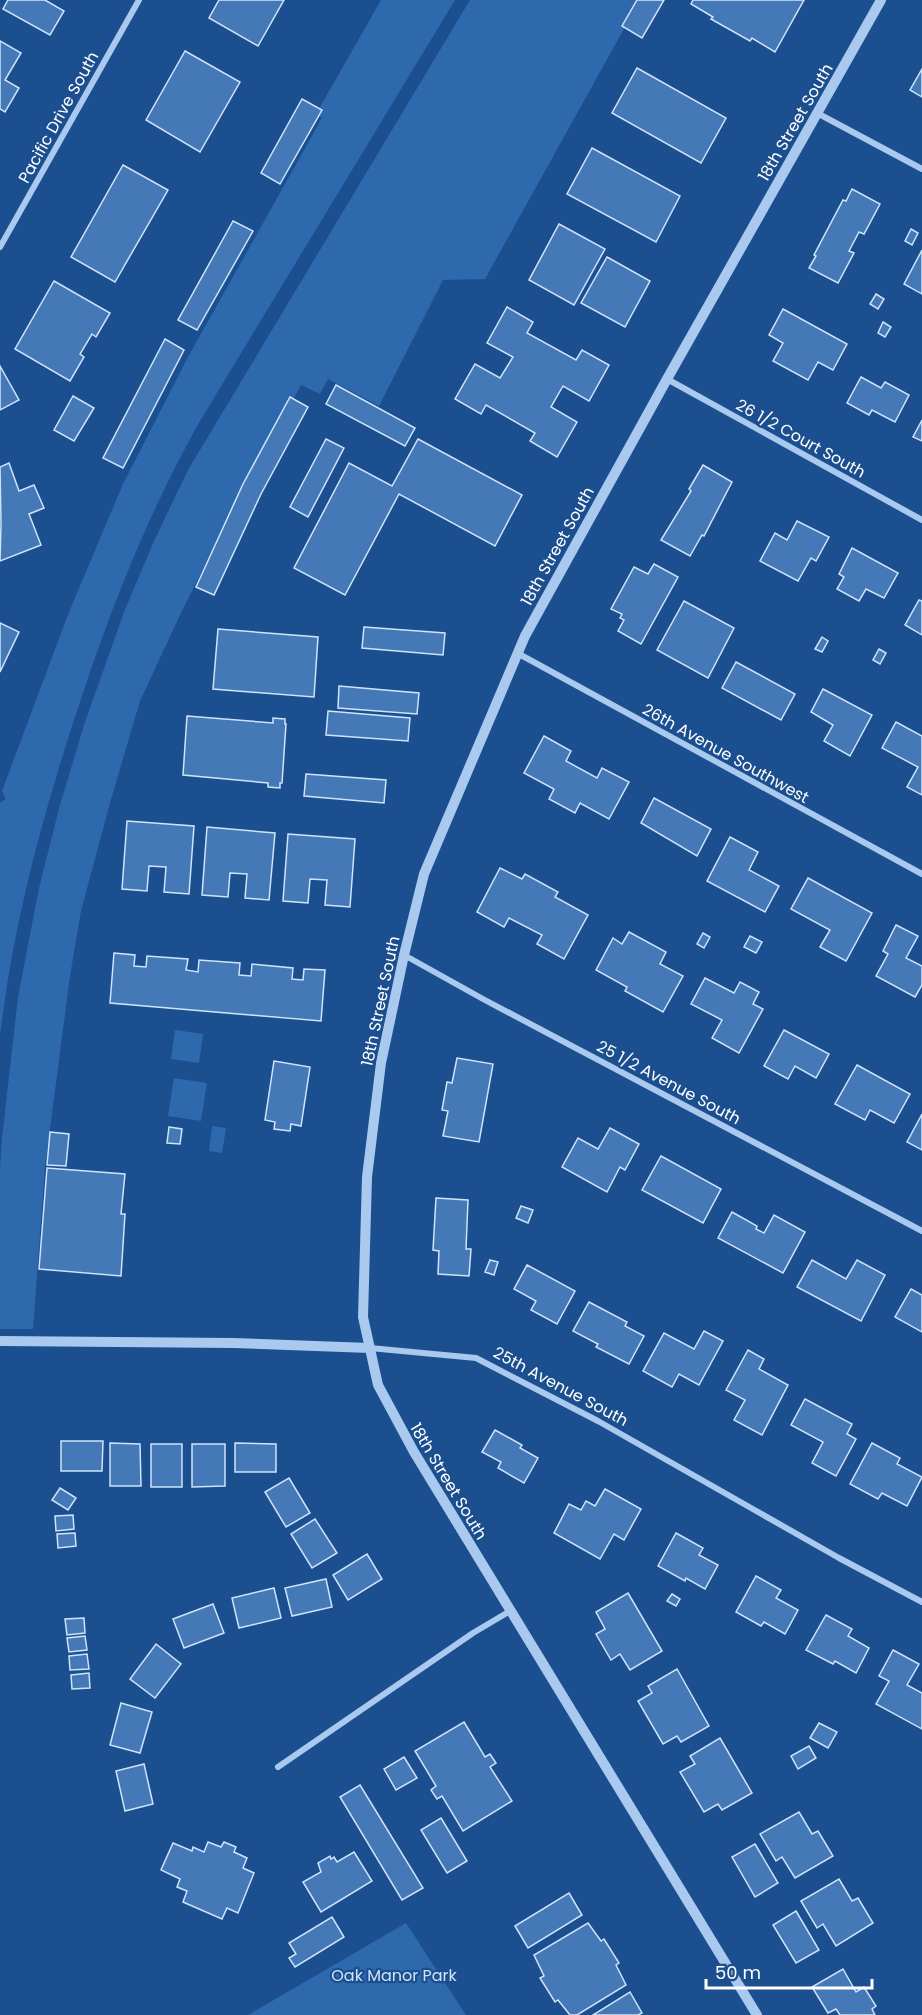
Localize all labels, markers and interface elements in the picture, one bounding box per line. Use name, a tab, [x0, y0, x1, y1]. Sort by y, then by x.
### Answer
street label: Pacific Drive South	[13, 47, 104, 187]
street label: 18th Street South	[752, 59, 839, 185]
street label: 26 1/2 Court South	[732, 393, 870, 484]
street label: 18th Street South	[515, 483, 600, 610]
street label: 26th Avenue Southwest	[638, 698, 813, 809]
street label: 18th Street South	[355, 934, 406, 1068]
street label: 25 1/2 Avenue South	[593, 1035, 745, 1130]
street label: 25th Avenue South	[489, 1341, 632, 1432]
street label: 18th Street South	[405, 1419, 493, 1544]
scale bar	[706, 1952, 872, 1990]
text: 50 m	[715, 1960, 761, 1985]
park label: Oak Manor Park	[331, 1964, 458, 1987]

